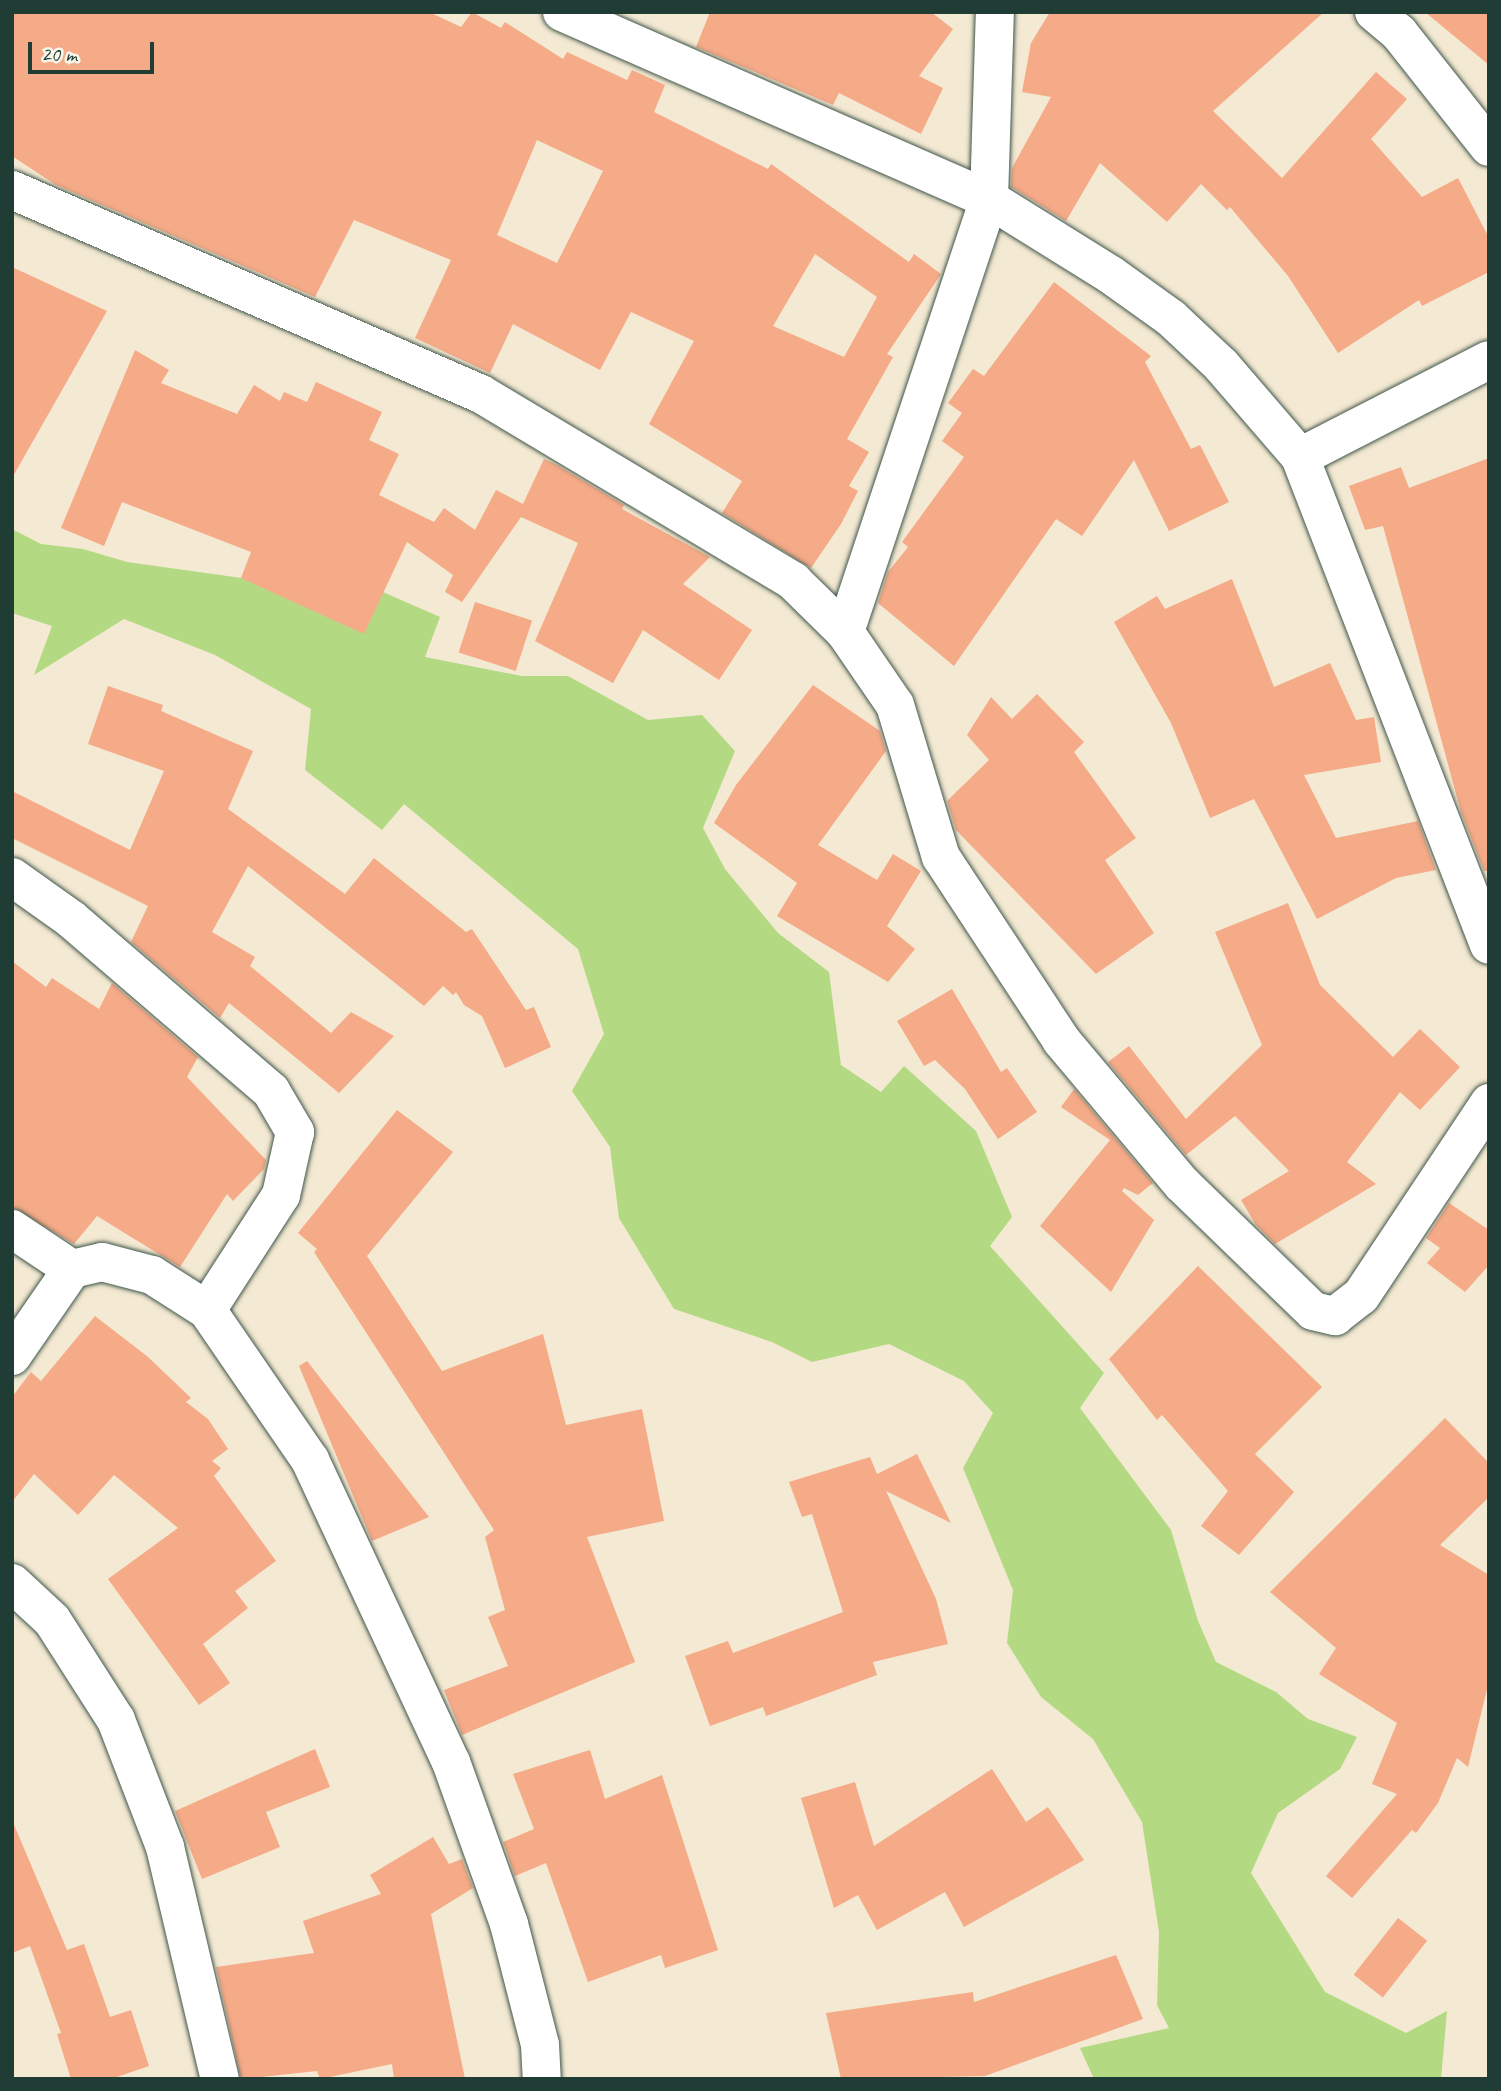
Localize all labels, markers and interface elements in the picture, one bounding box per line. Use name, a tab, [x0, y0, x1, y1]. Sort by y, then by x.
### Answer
scale bar	[32, 28, 158, 72]
text: 20 m	[41, 41, 77, 67]

